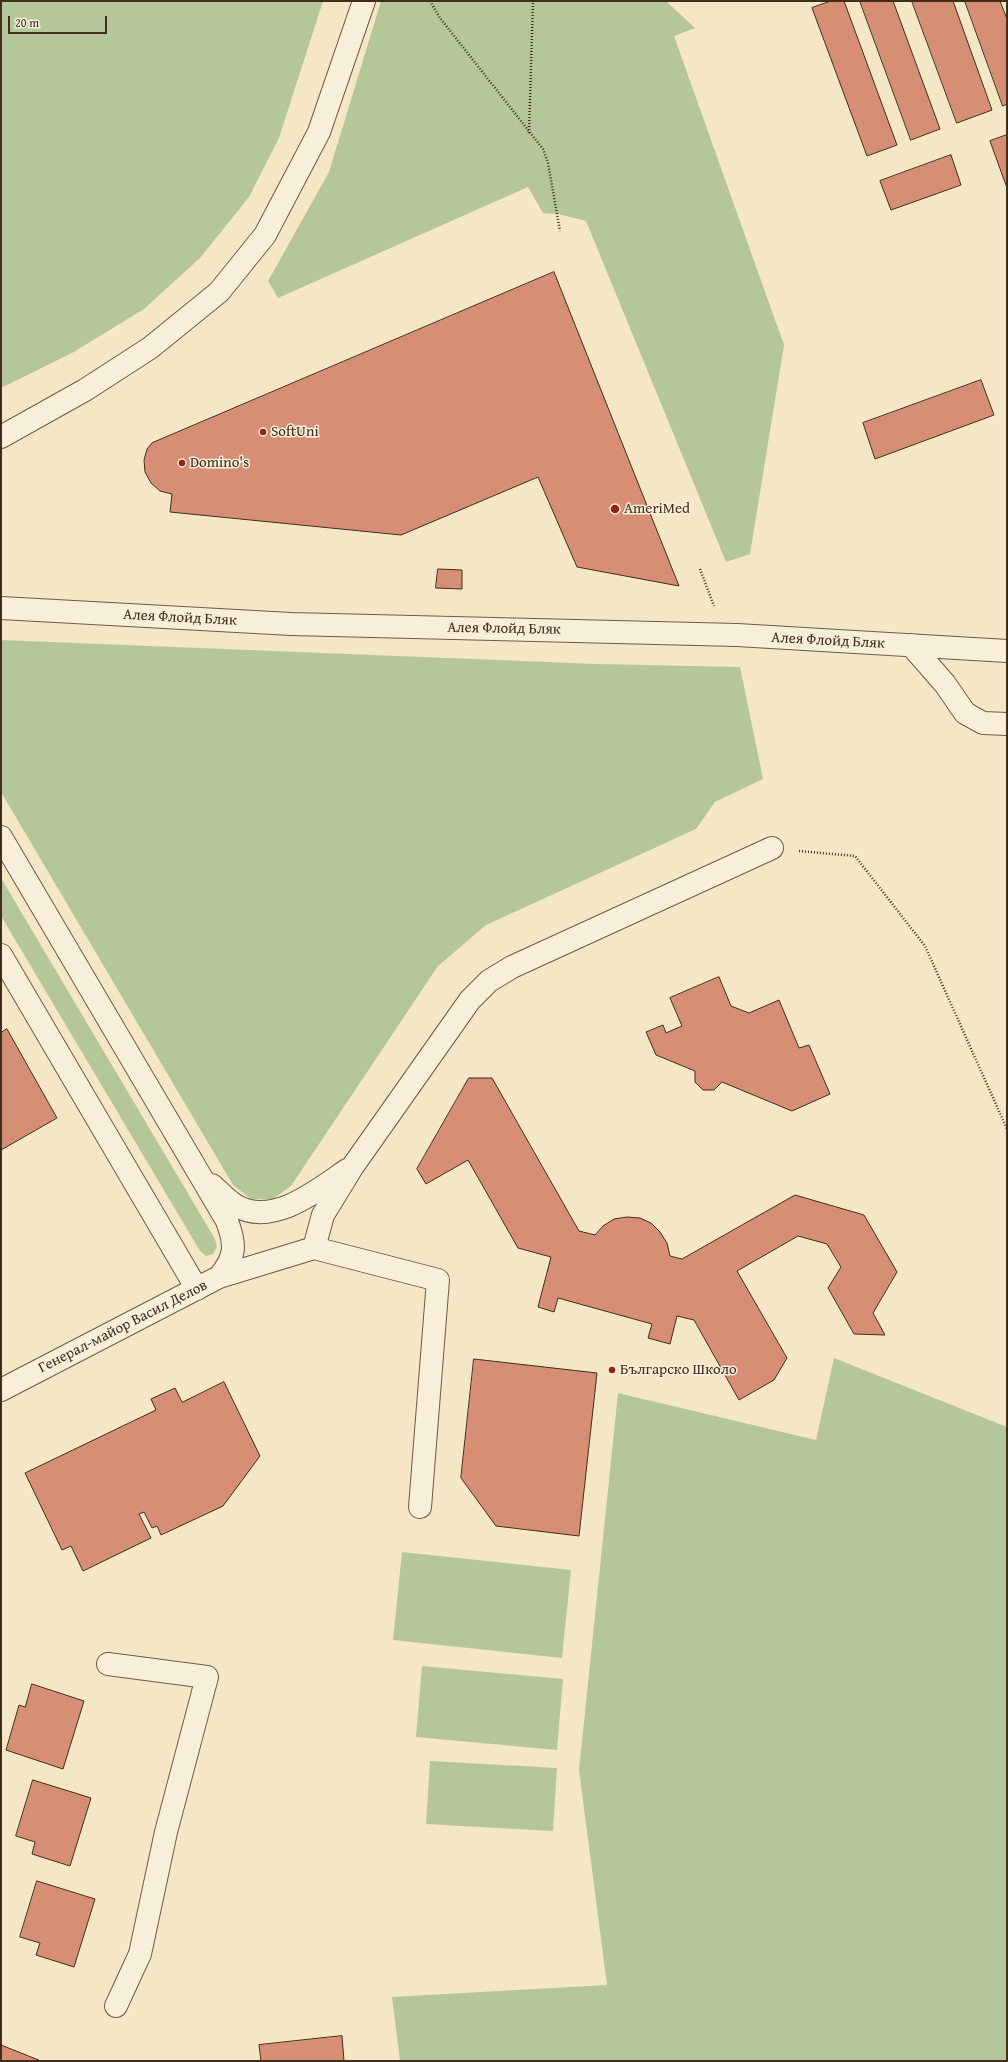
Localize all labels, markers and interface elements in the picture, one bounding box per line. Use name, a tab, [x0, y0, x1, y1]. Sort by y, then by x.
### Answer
scale bar	[10, 8, 109, 34]
text: 20 m	[15, 14, 39, 31]
place label: SoftUni	[271, 423, 319, 441]
marker: SoftUni	[258, 427, 268, 437]
place label: Domino's	[190, 454, 249, 472]
marker: Domino's	[177, 458, 187, 468]
place label: AmeriMed	[624, 500, 690, 518]
marker: AmeriMed	[609, 503, 621, 515]
street label: Алея Флойд Бляк	[123, 606, 237, 630]
street label: Алея Флойд Бляк	[447, 619, 561, 639]
street label: Алея Флойд Бляк	[771, 629, 885, 653]
street label: Генерал-майор Васил Делов	[36, 1277, 210, 1377]
place label: Българско Школо	[620, 1361, 737, 1379]
marker: Българско Школо	[607, 1365, 617, 1375]

